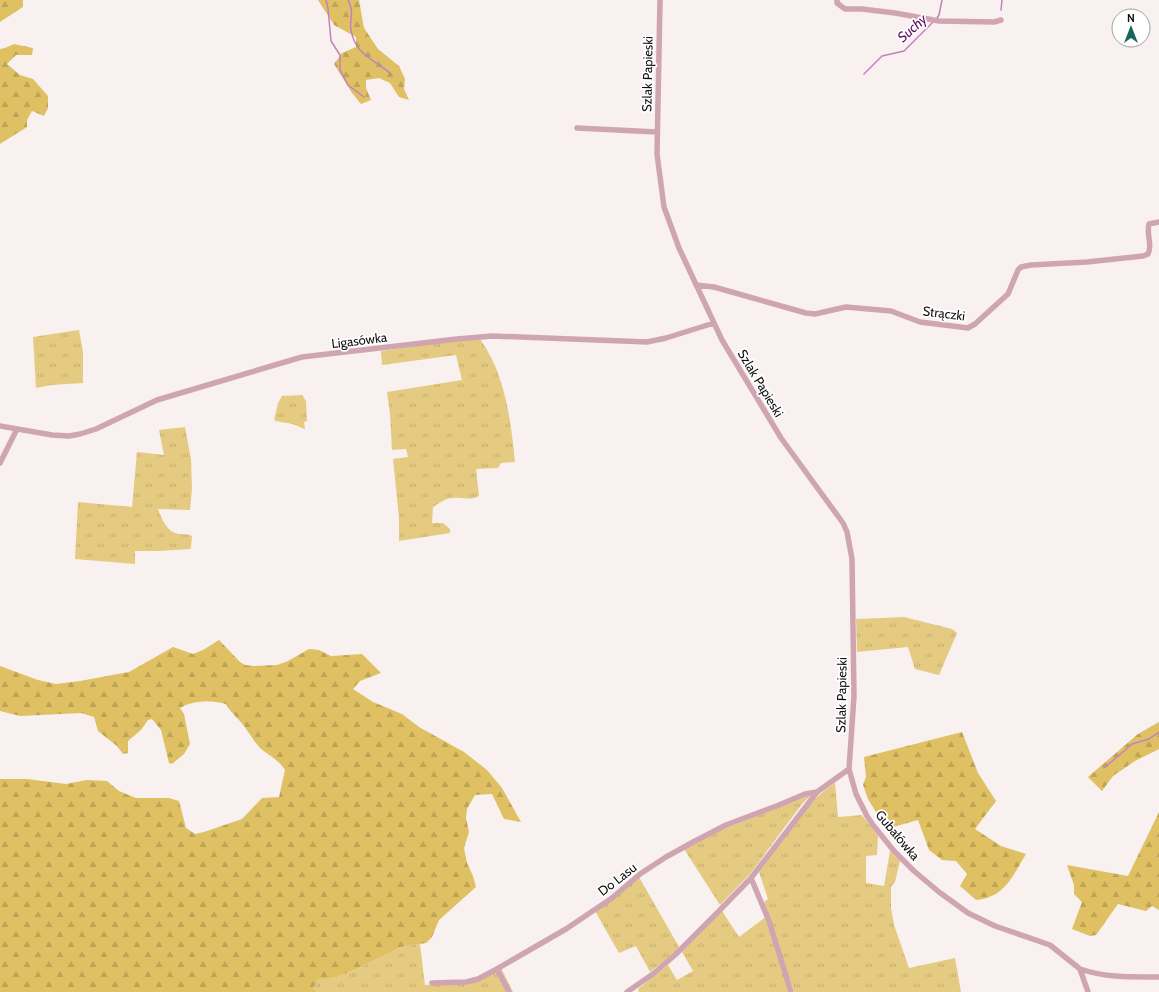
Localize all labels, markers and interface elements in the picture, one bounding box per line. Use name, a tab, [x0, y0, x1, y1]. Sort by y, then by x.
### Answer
north arrow	[1111, 8, 1151, 48]
water label: Suchy	[893, 10, 931, 46]
text: N	[1127, 11, 1135, 25]
street label: Szlak Papieski	[638, 36, 656, 112]
street label: Strączki	[922, 302, 966, 324]
street label: Ligasówka	[330, 329, 388, 351]
street label: Szlak Papieski	[735, 346, 787, 420]
street label: Szlak Papieski	[832, 657, 850, 733]
street label: Gubałówka	[872, 807, 924, 864]
street label: Do Lasu	[595, 859, 640, 899]

